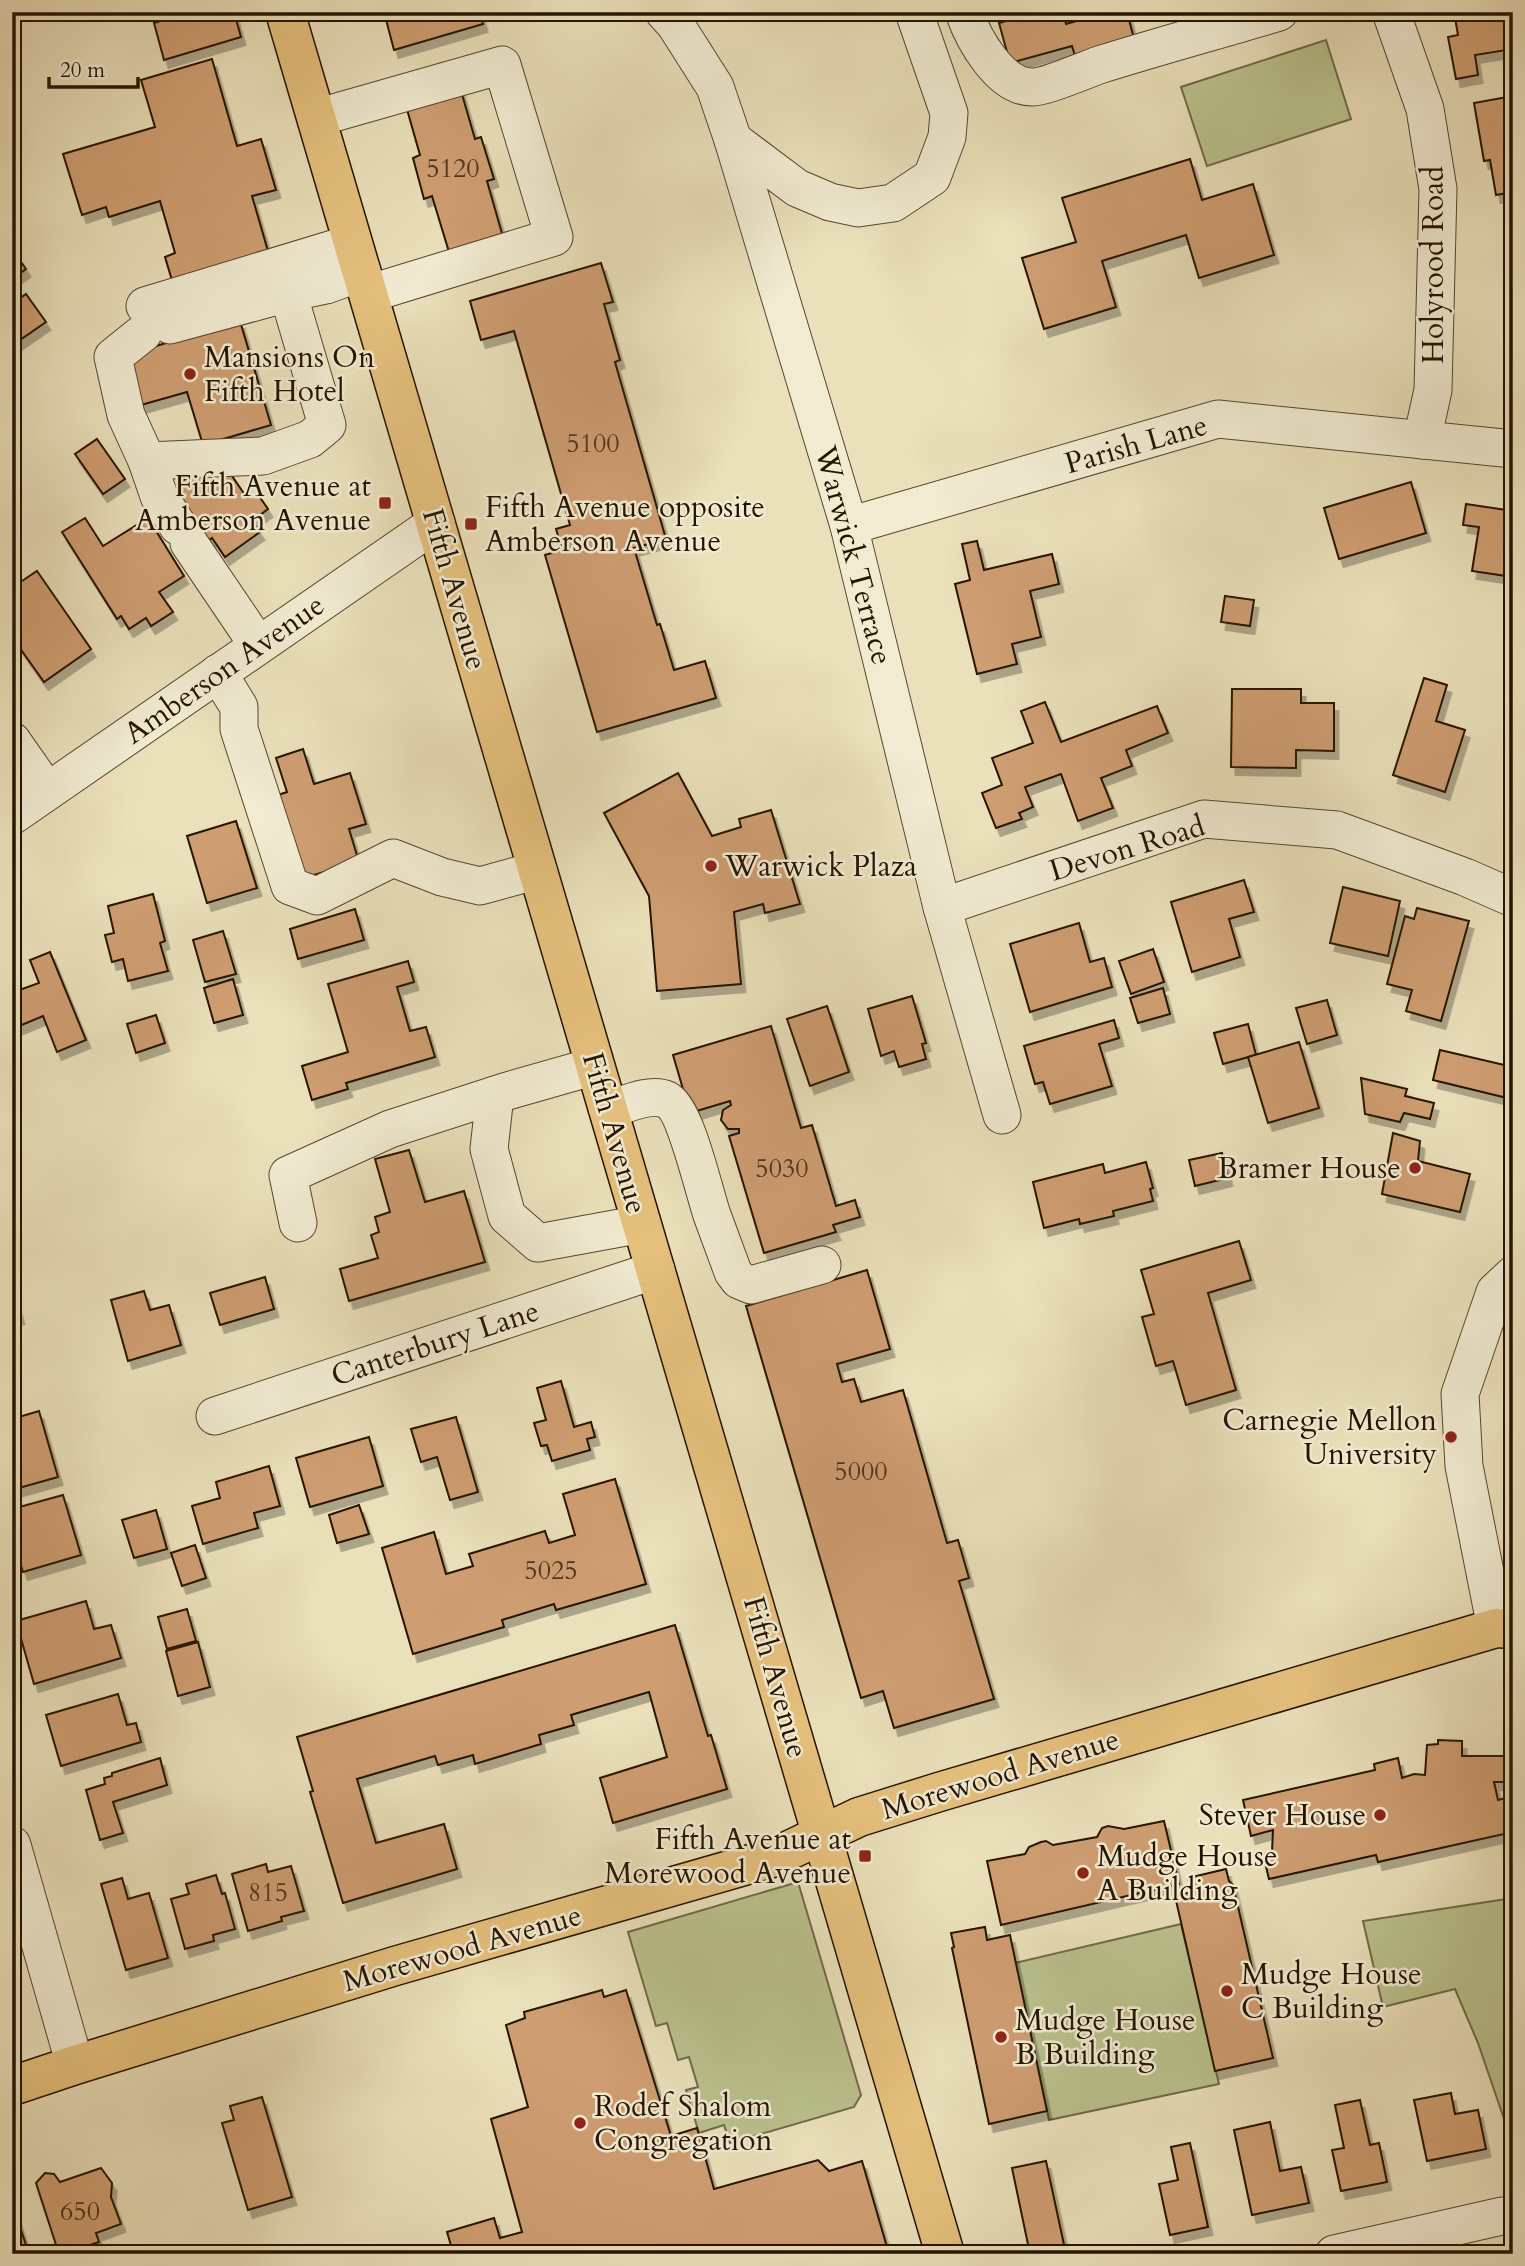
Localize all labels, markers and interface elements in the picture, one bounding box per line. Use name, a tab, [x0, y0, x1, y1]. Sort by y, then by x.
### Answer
scale bar	[49, 46, 138, 90]
text: 20 m	[60, 56, 105, 85]
house number: 5120	[426, 151, 480, 186]
street label: Holyrood Road	[1413, 166, 1454, 364]
place label: Mansions On Fifth Hotel	[204, 337, 375, 412]
marker: Mansions On Fifth Hotel	[182, 366, 198, 382]
street label: Parish Lane	[1060, 405, 1212, 484]
house number: 5100	[566, 426, 620, 461]
street label: Warwick Terrace	[804, 440, 902, 669]
place label: Fifth Avenue at Amberson Avenue	[135, 466, 372, 541]
place label: Fifth Avenue opposite Amberson Avenue	[485, 487, 765, 562]
marker: Fifth Avenue at Amberson Avenue	[377, 495, 393, 511]
street label: Fifth Avenue	[412, 504, 497, 675]
marker: Fifth Avenue opposite Amberson Avenue	[463, 516, 479, 532]
street label: Amberson Avenue	[116, 585, 333, 754]
street label: Devon Road	[1044, 805, 1210, 892]
place label: Warwick Plaza	[724, 846, 917, 887]
marker: Warwick Plaza	[703, 858, 719, 874]
street label: Fifth Avenue	[572, 1048, 657, 1219]
place label: Bramer House	[1217, 1148, 1401, 1189]
house number: 5030	[755, 1151, 809, 1186]
marker: Bramer House	[1407, 1160, 1423, 1176]
street label: Canterbury Lane	[326, 1291, 544, 1396]
place label: Carnegie Mellon University	[1222, 1400, 1437, 1475]
marker: Carnegie Mellon University	[1443, 1429, 1459, 1445]
house number: 5000	[834, 1454, 888, 1489]
house number: 5025	[524, 1553, 578, 1588]
street label: Fifth Avenue	[733, 1592, 818, 1763]
street label: Morewood Avenue	[876, 1719, 1124, 1830]
place label: Stever House	[1199, 1795, 1366, 1836]
marker: Stever House	[1372, 1807, 1388, 1823]
place label: Fifth Avenue at Morewood Avenue	[604, 1819, 852, 1894]
place label: Mudge House A Building	[1097, 1836, 1278, 1911]
marker: Fifth Avenue at Morewood Avenue	[857, 1848, 873, 1864]
marker: Mudge House A Building	[1075, 1865, 1091, 1881]
house number: 815	[248, 1875, 288, 1910]
street label: Morewood Avenue	[338, 1895, 586, 2002]
place label: Mudge House C Building	[1241, 1954, 1422, 2029]
marker: Mudge House C Building	[1219, 1983, 1235, 1999]
place label: Mudge House B Building	[1015, 2000, 1196, 2075]
marker: Mudge House B Building	[993, 2029, 1009, 2045]
place label: Rodef Shalom Congregation	[594, 2086, 773, 2161]
marker: Rodef Shalom Congregation	[572, 2115, 588, 2131]
house number: 650	[60, 2194, 100, 2229]

